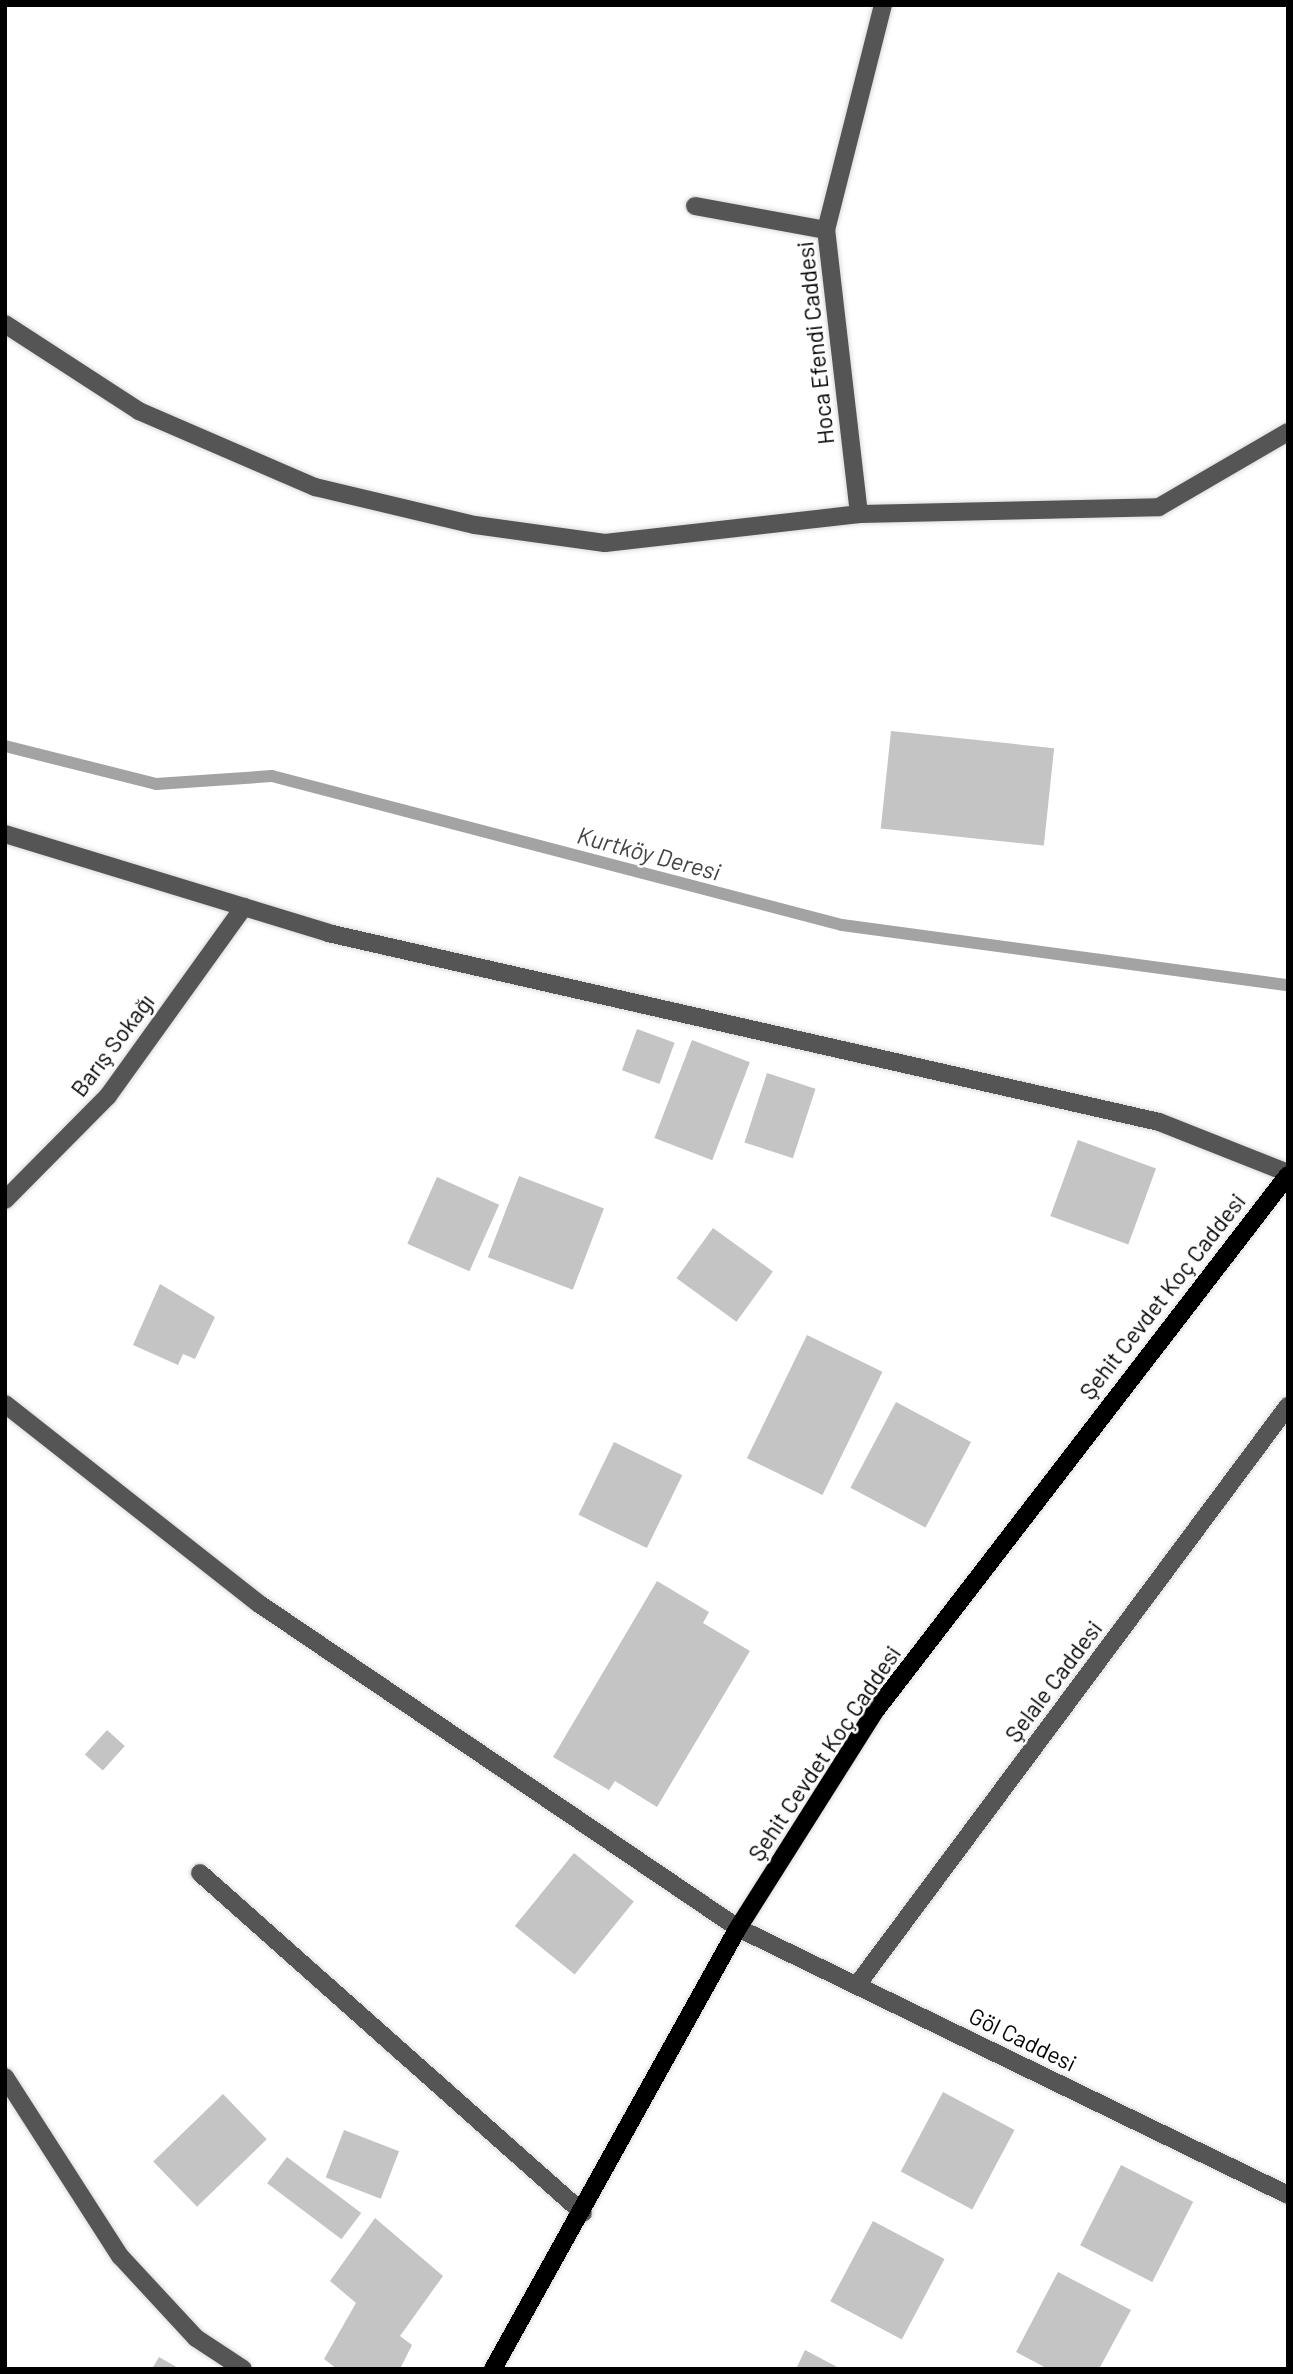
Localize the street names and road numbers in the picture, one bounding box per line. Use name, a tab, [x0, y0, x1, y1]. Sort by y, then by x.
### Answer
street label: Hoca Efendi Caddesi	[791, 240, 839, 446]
street label: Barış Sokağı	[64, 988, 160, 1102]
street label: Şehit Cevdet Koç Caddesi	[1073, 1188, 1251, 1404]
street label: Şelale Caddesi	[998, 1615, 1108, 1747]
street label: Şehit Cevdet Koç Caddesi	[742, 1640, 906, 1866]
street label: Göl Caddesi	[965, 2001, 1081, 2077]

